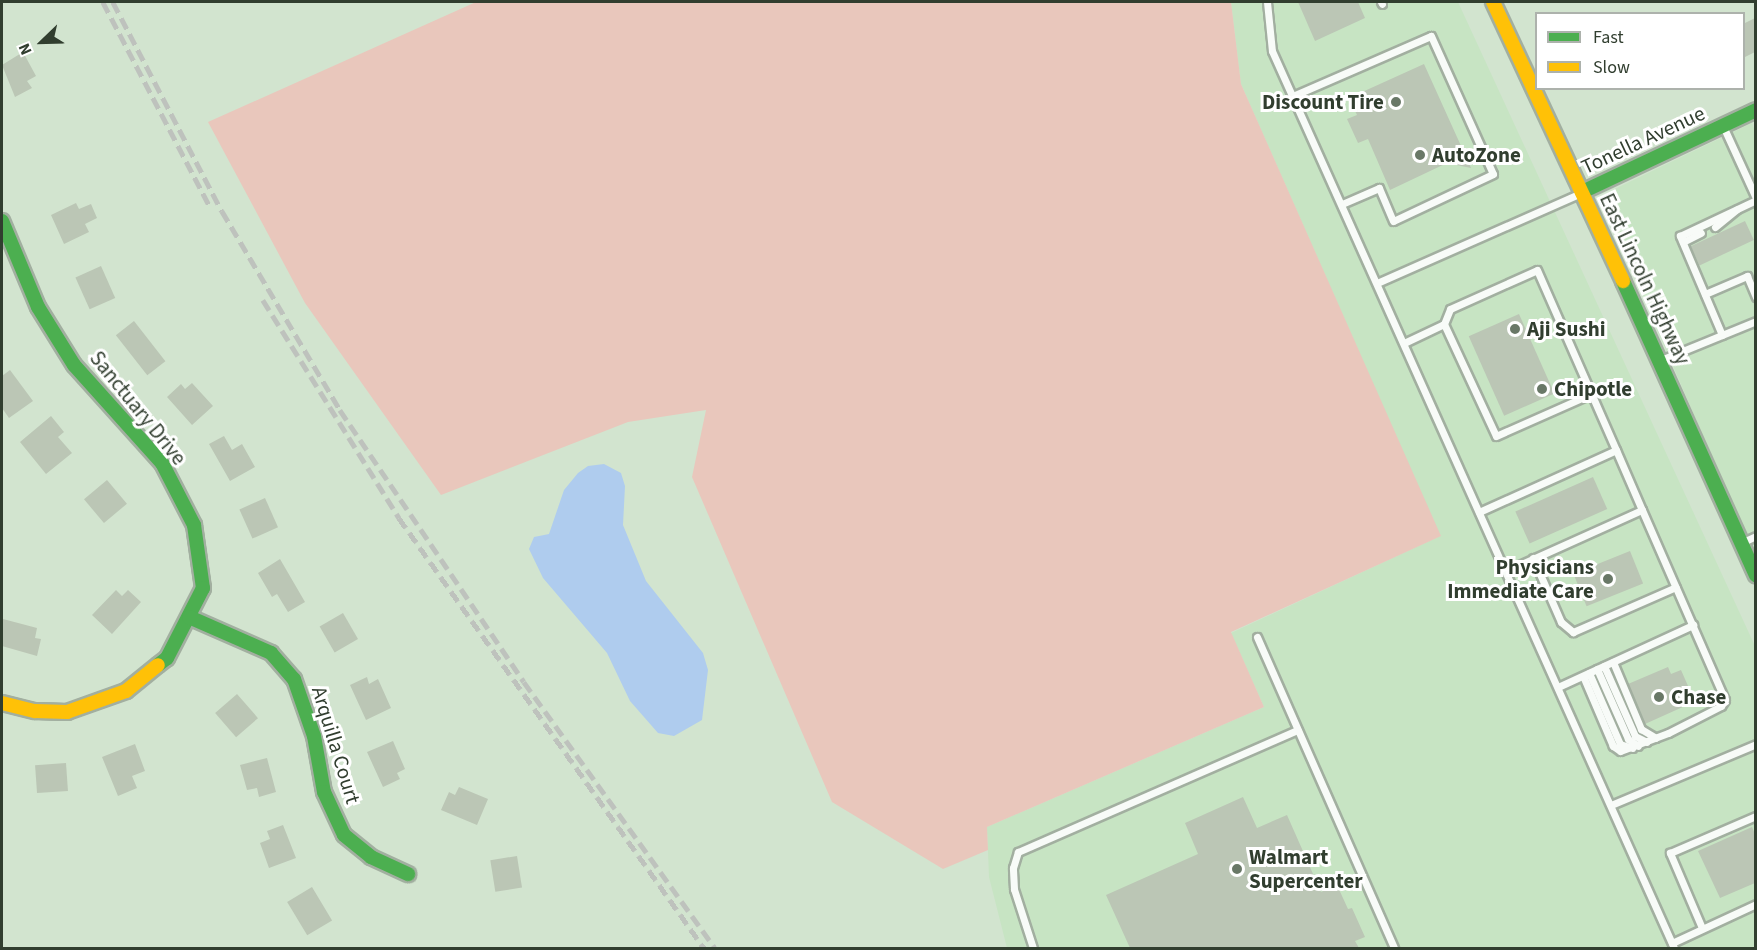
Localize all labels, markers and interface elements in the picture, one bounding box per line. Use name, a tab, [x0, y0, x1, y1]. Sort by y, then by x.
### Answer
north arrow	[12, 12, 72, 72]
legend	[1535, 12, 1745, 90]
text: Fast	[1593, 25, 1624, 50]
text: N	[13, 40, 38, 58]
text: Slow	[1593, 55, 1630, 80]
place label: Discount Tire	[1262, 89, 1384, 115]
marker: Discount Tire	[1389, 95, 1403, 109]
street label: Tonella Avenue	[1577, 100, 1709, 180]
place label: AutoZone	[1432, 142, 1521, 168]
marker: AutoZone	[1413, 148, 1427, 162]
street label: East Lincoln Highway	[1594, 189, 1696, 369]
place label: Aji Sushi	[1527, 316, 1606, 342]
marker: Aji Sushi	[1508, 322, 1522, 336]
street label: Sanctuary Drive	[84, 346, 192, 470]
place label: Chipotle	[1554, 376, 1632, 402]
marker: Chipotle	[1535, 382, 1549, 396]
place label: Physicians Immediate Care	[1447, 554, 1594, 604]
marker: Physicians Immediate Care	[1599, 570, 1617, 588]
street label: Arquilla Court	[306, 683, 366, 807]
place label: Chase	[1671, 684, 1726, 710]
marker: Chase	[1652, 690, 1666, 704]
place label: Walmart Supercenter	[1249, 844, 1363, 894]
marker: Walmart Supercenter	[1230, 862, 1244, 876]

